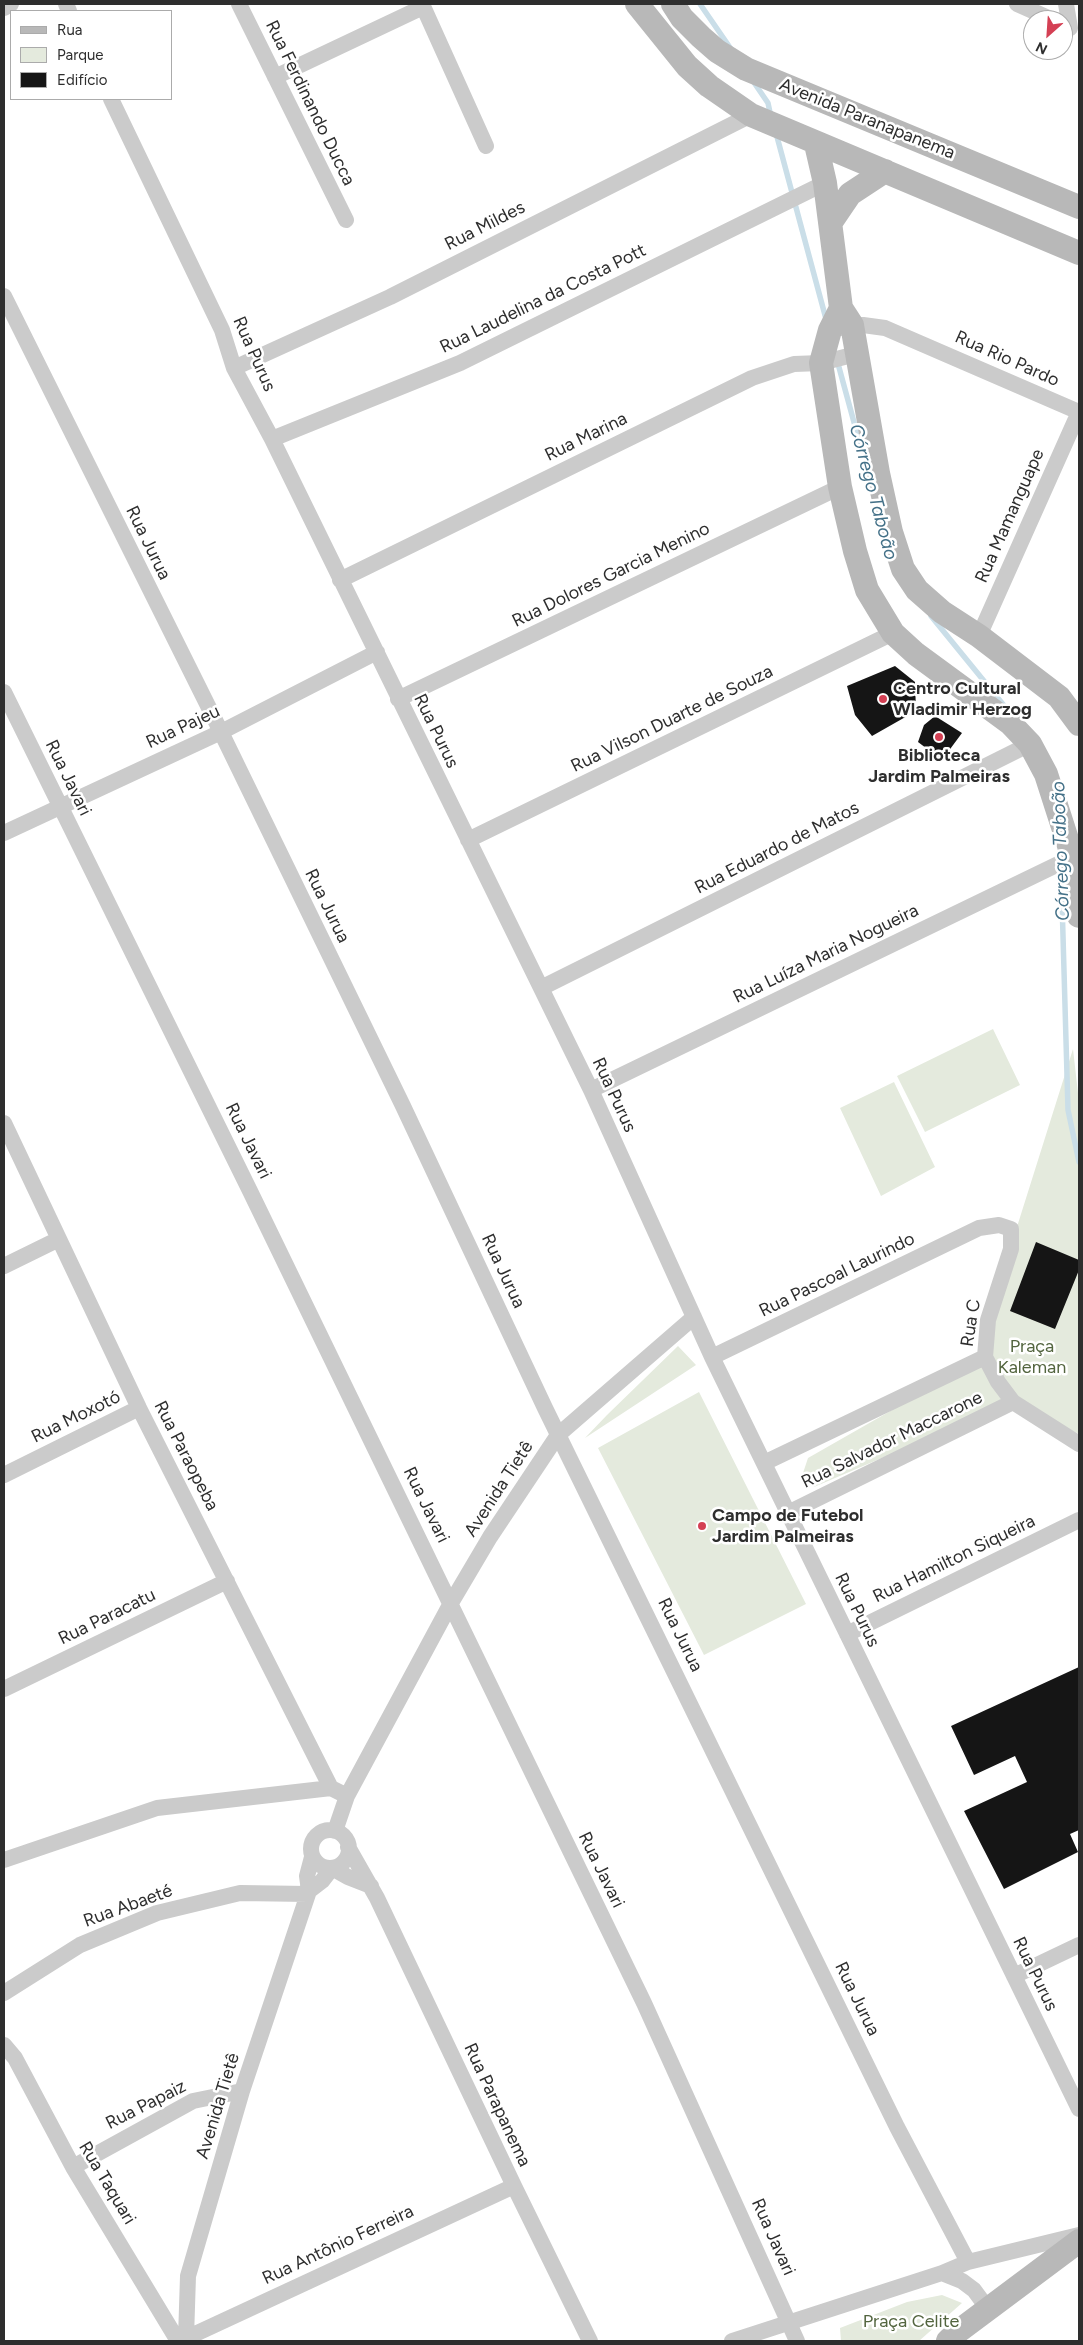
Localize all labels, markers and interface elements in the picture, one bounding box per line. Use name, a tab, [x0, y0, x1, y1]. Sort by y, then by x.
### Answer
legend	[10, 10, 172, 100]
north arrow	[1023, 10, 1073, 60]
street label: Rua Ferdinando Ducca	[261, 17, 359, 189]
text: Rua	[57, 21, 82, 39]
text: N	[1033, 38, 1050, 58]
text: Parque	[57, 46, 104, 64]
text: Edifício	[57, 71, 107, 89]
street label: Avenida Paranapanema	[776, 74, 958, 164]
street label: Rua Mildes	[441, 197, 529, 255]
street label: Rua Laudelina da Costa Pott	[437, 240, 649, 358]
street label: Rua Purus	[228, 313, 280, 395]
street label: Rua Rio Pardo	[952, 326, 1062, 392]
street label: Rua Marina	[541, 408, 631, 466]
water label: Córrego Taboão	[844, 422, 902, 562]
street label: Rua Mamanguape	[971, 446, 1049, 586]
street label: Rua Jurua	[121, 503, 175, 583]
street label: Rua Dolores Garcia Menino	[509, 518, 713, 632]
street label: Rua Vilson Duarte de Souza	[568, 661, 776, 777]
place label: Centro Cultural Wladimir Herzog	[893, 678, 1032, 721]
street label: Rua Purus	[409, 690, 463, 772]
marker: Centro Cultural Wladimir Herzog	[877, 693, 889, 705]
street label: Rua Pajeu	[143, 701, 223, 753]
marker: Biblioteca Jardim Palmeiras	[933, 731, 945, 743]
street label: Rua Javari	[40, 736, 96, 820]
place label: Biblioteca Jardim Palmeiras	[868, 745, 1010, 788]
water label: Córrego Taboão	[1047, 781, 1075, 921]
street label: Rua Eduardo de Matos	[691, 797, 863, 899]
street label: Rua Jurua	[300, 866, 354, 946]
street label: Rua Luíza Maria Nogueira	[730, 900, 922, 1008]
street label: Rua Purus	[587, 1054, 641, 1136]
street label: Rua Javari	[220, 1099, 276, 1183]
street label: Rua Pascoal Laurindo	[756, 1228, 918, 1322]
street label: Rua Jurua	[476, 1230, 530, 1312]
street label: Rua C	[957, 1298, 985, 1348]
park label: Praça Kaleman	[998, 1336, 1066, 1378]
street label: Rua Moxotó	[28, 1386, 124, 1448]
street label: Rua Salvador Maccarone	[798, 1387, 986, 1493]
street label: Rua Paraopeba	[149, 1398, 223, 1514]
street label: Avenida Tietê	[460, 1437, 538, 1541]
street label: Rua Javari	[398, 1463, 454, 1547]
place label: Campo de Futebol Jardim Palmeiras	[712, 1505, 864, 1548]
street label: Rua Hamilton Siqueira	[869, 1510, 1039, 1608]
marker: Campo de Futebol Jardim Palmeiras	[696, 1520, 708, 1532]
street label: Rua Purus	[830, 1569, 884, 1651]
street label: Rua Paracatu	[55, 1584, 159, 1650]
street label: Rua Jurua	[653, 1595, 707, 1675]
street label: Rua Javari	[573, 1828, 629, 1912]
street label: Rua Abaeté	[80, 1880, 176, 1932]
street label: Rua Purus	[1008, 1933, 1062, 2015]
street label: Rua Jurua	[830, 1959, 884, 2039]
street label: Rua Parapanema	[459, 2040, 535, 2170]
street label: Avenida Tietê	[192, 2050, 244, 2162]
street label: Rua Papaiz	[102, 2076, 190, 2134]
street label: Rua Taquari	[74, 2138, 140, 2228]
street label: Rua Javari	[746, 2195, 800, 2279]
street label: Rua Antônio Ferreira	[259, 2200, 417, 2290]
park label: Praça Celite	[863, 2311, 959, 2333]

